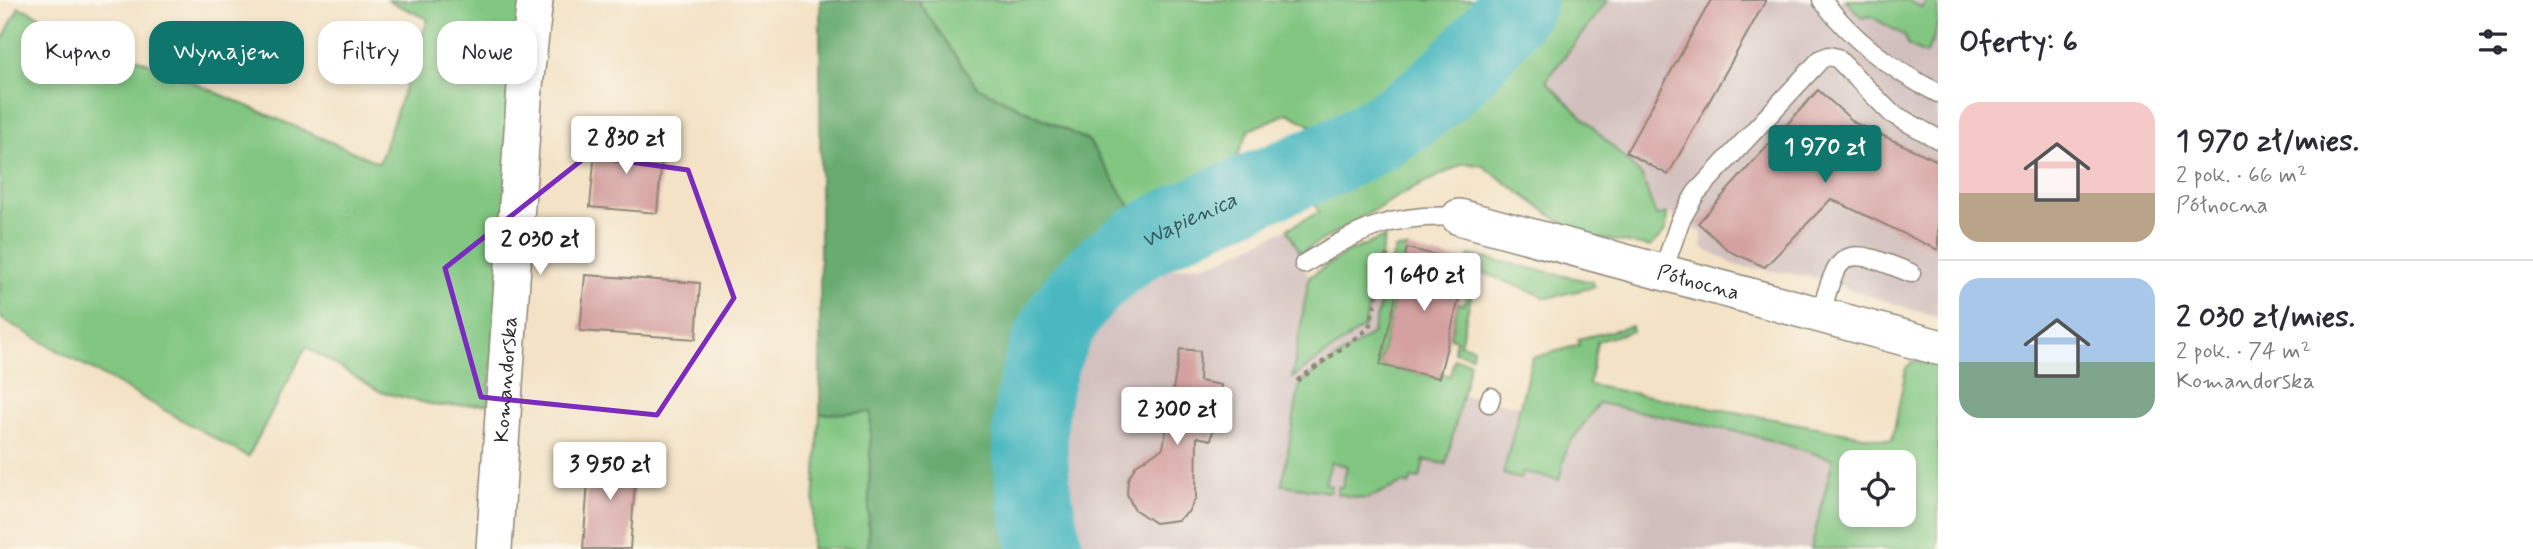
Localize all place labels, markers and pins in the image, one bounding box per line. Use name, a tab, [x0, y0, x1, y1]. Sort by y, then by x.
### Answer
pin: 2 830 zł	[554, 116, 698, 176]
pin: 1 970 zł	[1753, 125, 1897, 185]
pin: 2 030 zł	[468, 218, 612, 277]
pin: 1 640 zł	[1352, 254, 1496, 313]
pin: 2 300 zł	[1105, 388, 1249, 447]
pin: 3 950 zł	[538, 442, 682, 502]

